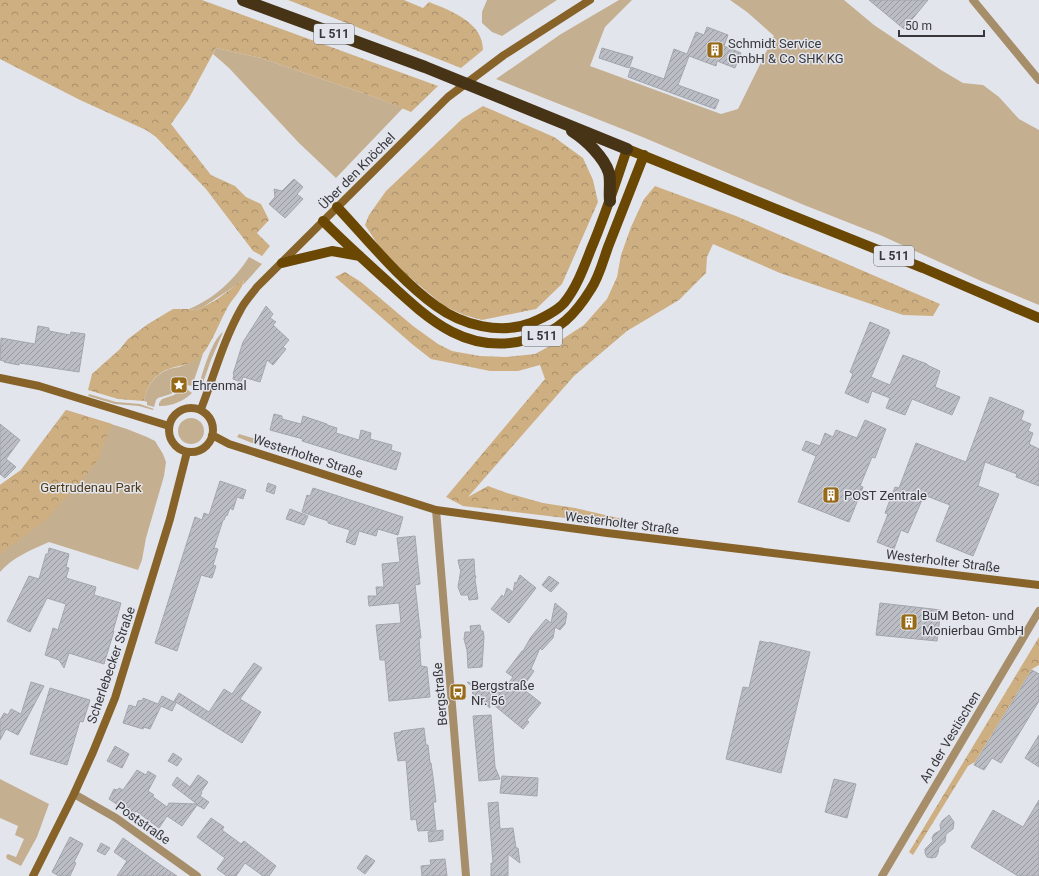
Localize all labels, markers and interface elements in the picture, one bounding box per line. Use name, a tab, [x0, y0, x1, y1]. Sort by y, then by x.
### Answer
scale bar	[899, 12, 984, 38]
text: 50 m	[905, 19, 932, 33]
road number: L 511	[314, 24, 354, 44]
place label: Schmidt Service GmbH & Co SHK KG	[728, 36, 844, 66]
building icon: Schmidt Service GmbH & Co SHK KG	[705, 40, 725, 60]
street label: Über den Knöchel	[316, 130, 398, 212]
road number: L 511	[874, 246, 914, 266]
road number: L 511	[522, 326, 562, 346]
place icon: Ehrenmal	[169, 375, 189, 395]
place label: Ehrenmal	[192, 378, 247, 393]
street label: Westerholter Straße	[251, 431, 365, 481]
park label: Gertrudenau Park	[40, 480, 142, 495]
building icon: POST Zentrale	[821, 485, 841, 505]
place label: POST Zentrale	[844, 488, 927, 503]
street label: Westerholter Straße	[564, 509, 680, 537]
street label: Westerholter Straße	[885, 547, 1001, 575]
street label: Scherlebecker Straße	[84, 604, 138, 726]
place label: BuM Beton- und Monierbau GmbH	[922, 608, 1024, 638]
building icon: BuM Beton- und Monierbau GmbH	[899, 612, 919, 632]
street label: Bergstraße	[430, 662, 450, 726]
place label: Bergstraße Nr. 56	[471, 678, 534, 708]
bus stop icon: Bergstraße Nr. 56	[448, 682, 468, 702]
street label: An der Vestischen	[917, 688, 983, 786]
street label: Poststraße	[113, 799, 173, 847]

